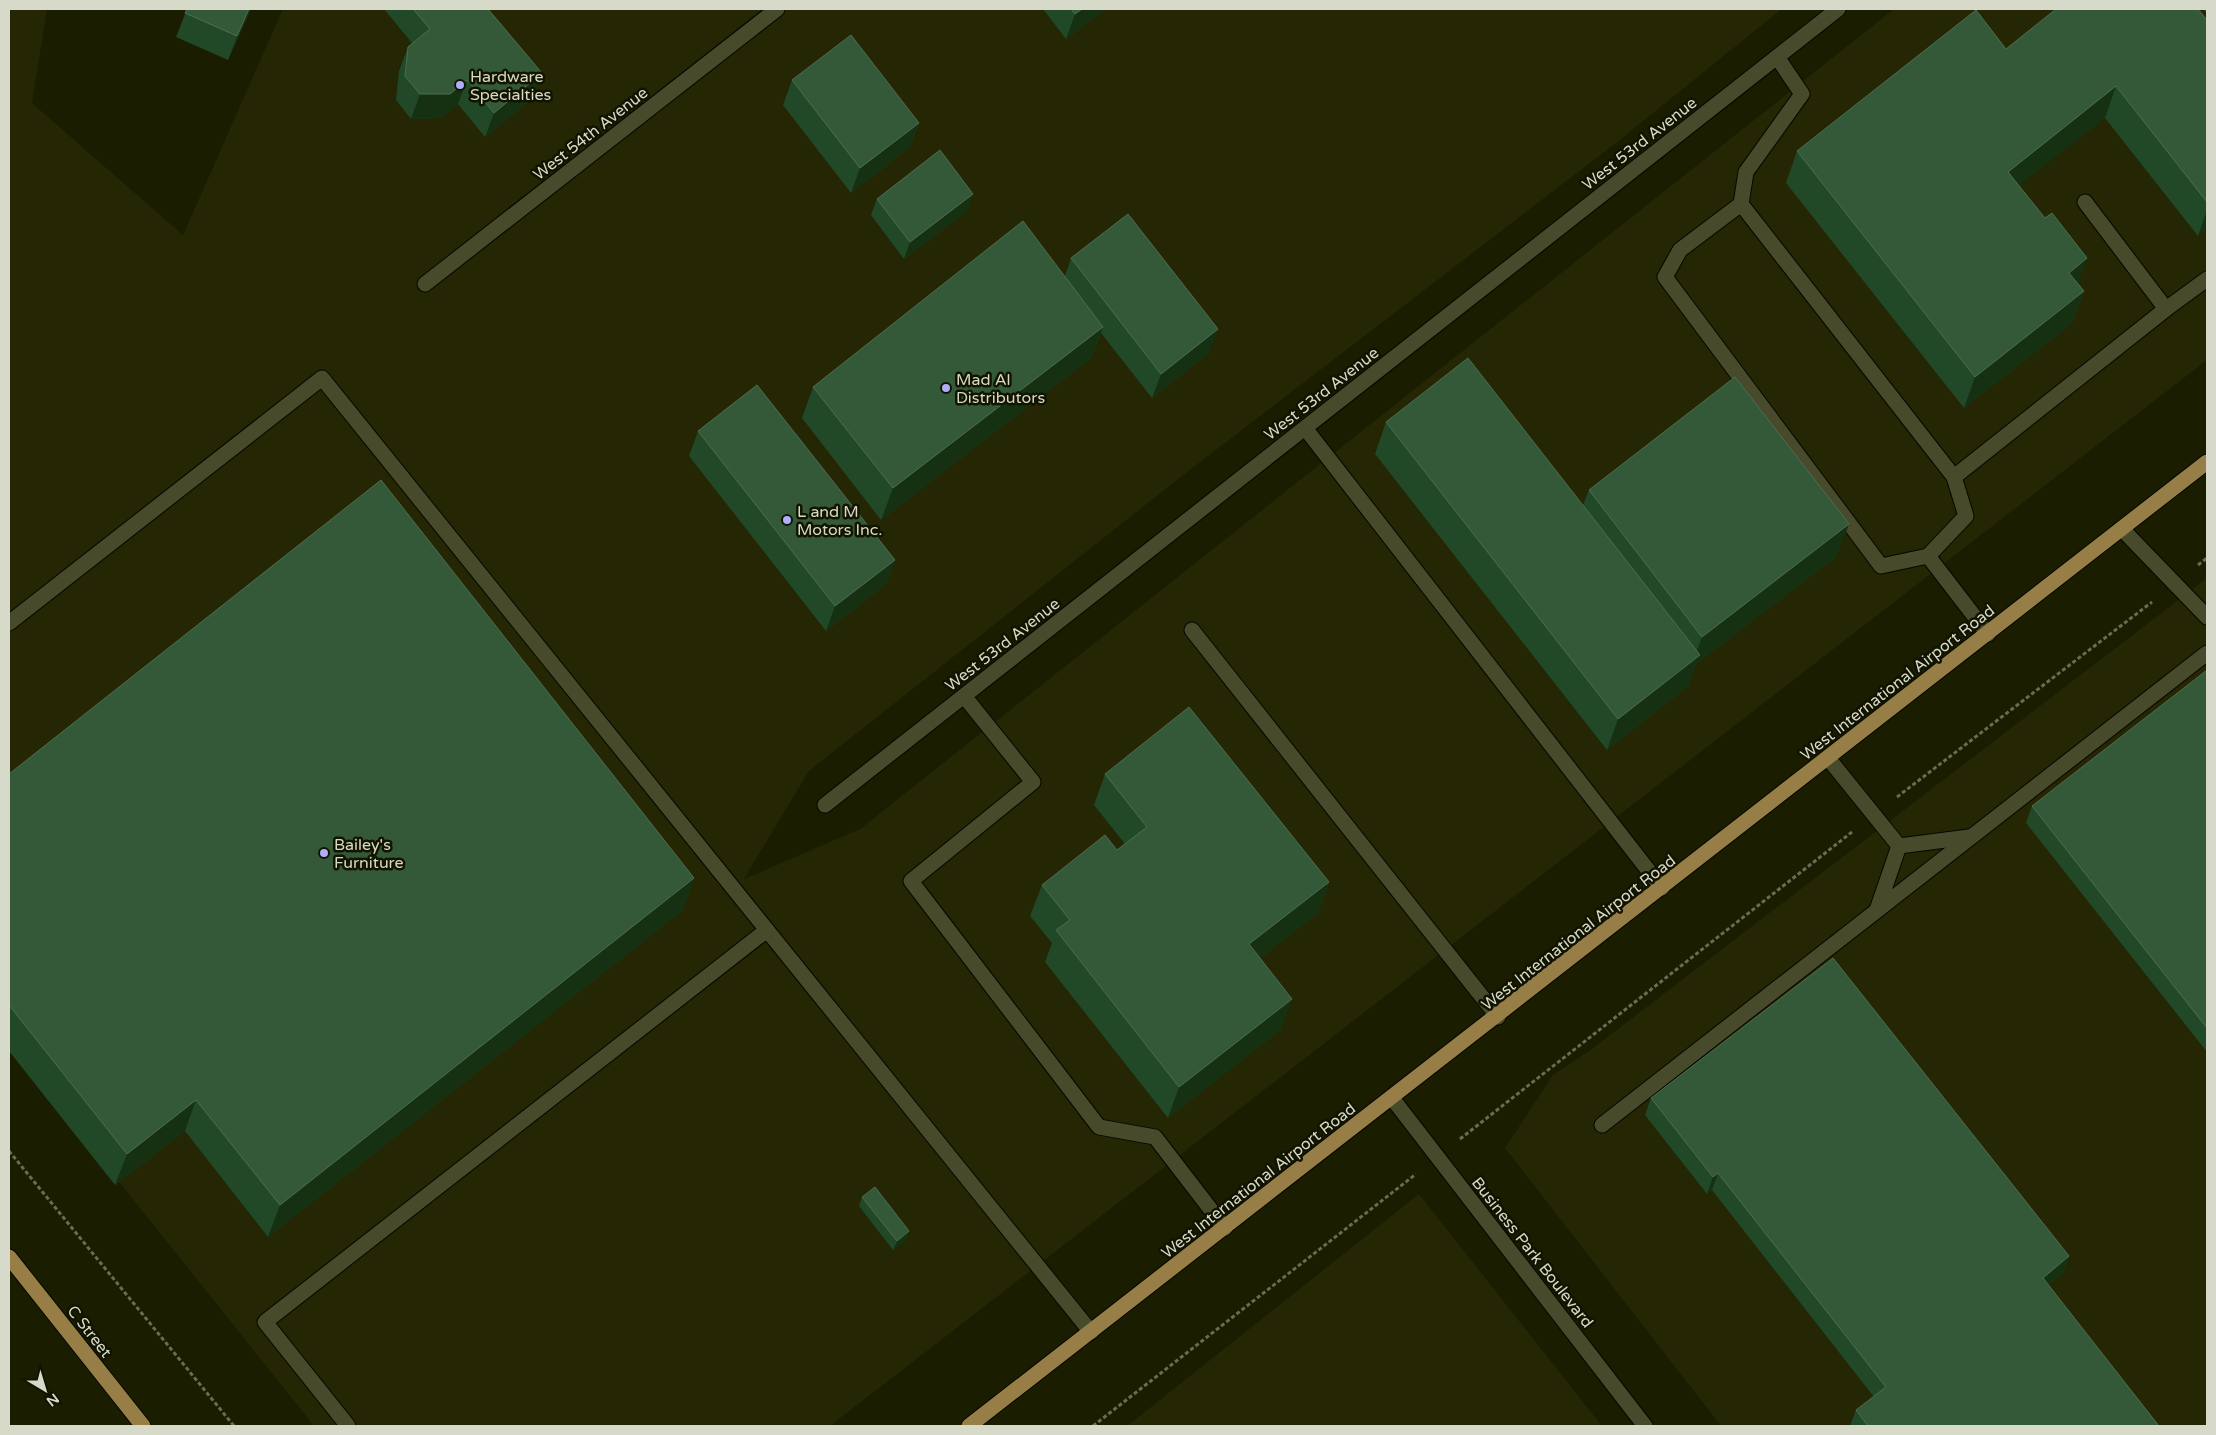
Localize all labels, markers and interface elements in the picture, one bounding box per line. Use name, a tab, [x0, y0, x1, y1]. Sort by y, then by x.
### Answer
place label: Hardware Specialties	[470, 67, 551, 105]
marker: Hardware Specialties	[454, 79, 466, 91]
street label: West 54th Avenue	[529, 83, 652, 185]
street label: West 53rd Avenue	[1578, 93, 1701, 195]
street label: West 53rd Avenue	[1260, 343, 1383, 445]
place label: Mad Al Distributors	[956, 370, 1045, 408]
marker: Mad Al Distributors	[940, 382, 952, 394]
place label: L and M Motors Inc.	[797, 502, 882, 540]
marker: L and M Motors Inc.	[781, 514, 793, 526]
street label: West 53rd Avenue	[941, 594, 1064, 696]
street label: West International Airport Road	[1796, 601, 1999, 765]
place label: Bailey's Furniture	[334, 835, 404, 873]
marker: Bailey's Furniture	[318, 847, 330, 859]
street label: West International Airport Road	[1477, 851, 1680, 1015]
street label: West International Airport Road	[1157, 1099, 1360, 1263]
street label: Business Park Boulevard	[1467, 1173, 1597, 1332]
street label: C Street	[63, 1301, 116, 1362]
north arrow	[20, 1365, 70, 1415]
text: N	[43, 1390, 62, 1410]

